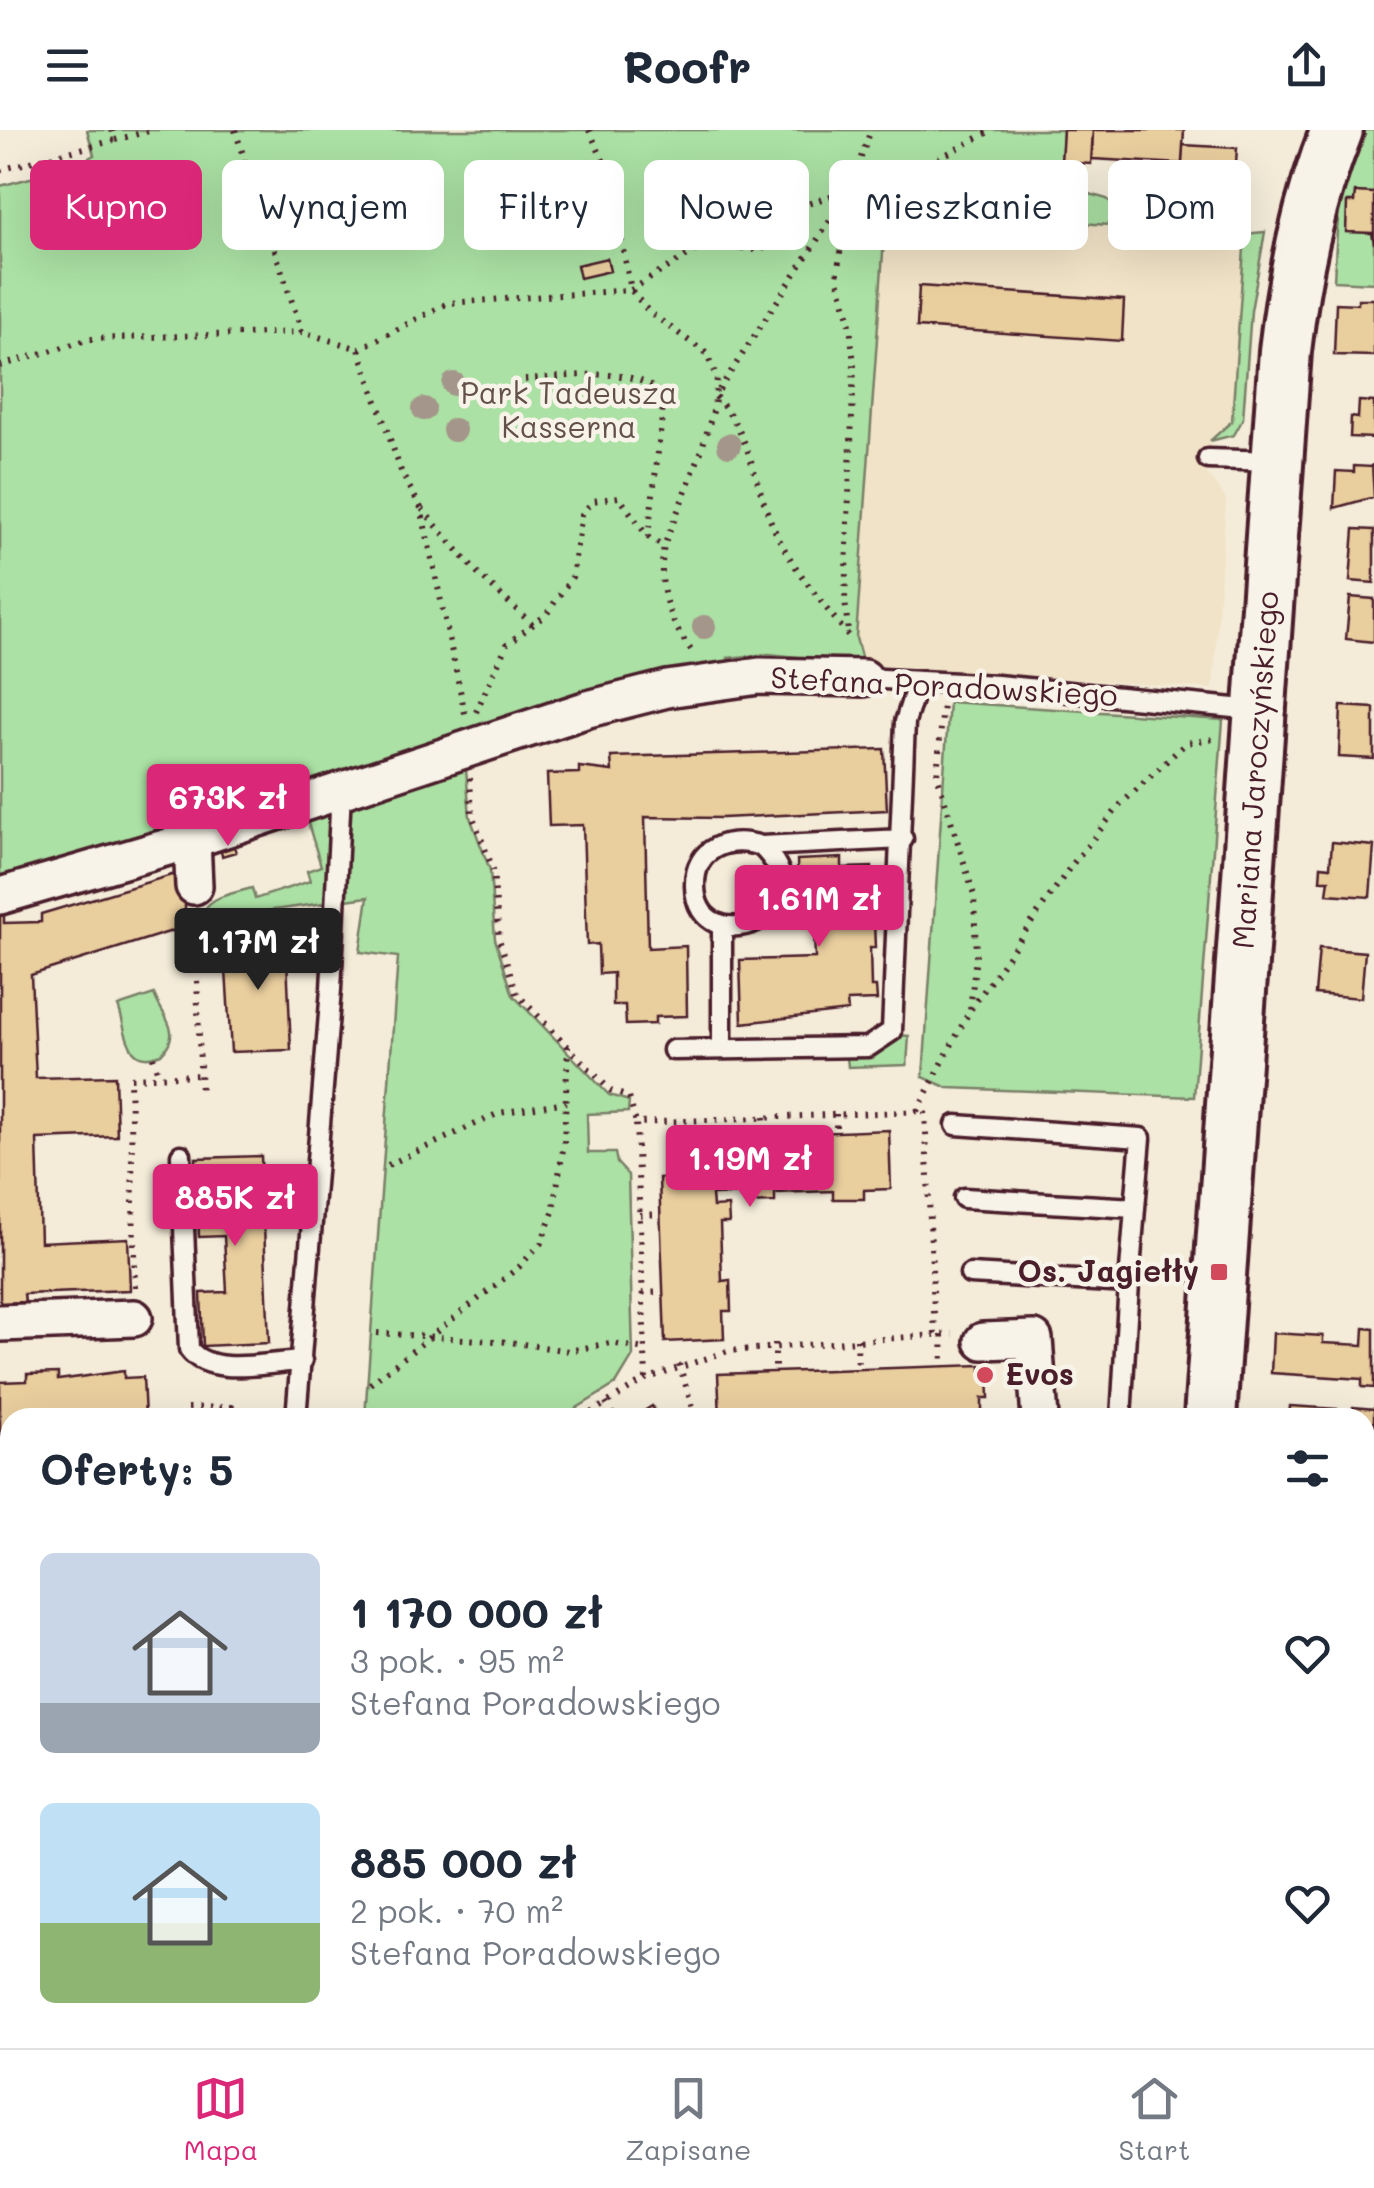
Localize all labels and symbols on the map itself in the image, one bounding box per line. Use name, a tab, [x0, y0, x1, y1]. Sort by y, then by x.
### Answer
park label: Park Tadeusza Kasserna	[461, 372, 677, 446]
street label: Mariana Jaroczyńskiego	[1222, 590, 1286, 950]
street label: Stefana Poradowskiego	[770, 656, 1119, 714]
pin: 673K zł	[136, 764, 320, 849]
pin: 1.61M zł	[716, 865, 922, 950]
pin: 1.17M zł	[155, 908, 361, 993]
pin: 1.19M zł	[647, 1125, 853, 1210]
pin: 885K zł	[143, 1164, 327, 1249]
place label: Os. Jagiełły	[1018, 1250, 1199, 1290]
marker: Os. Jagiełły	[1208, 1261, 1230, 1283]
place label: Evos	[1005, 1353, 1074, 1393]
marker: Evos	[974, 1364, 996, 1386]

